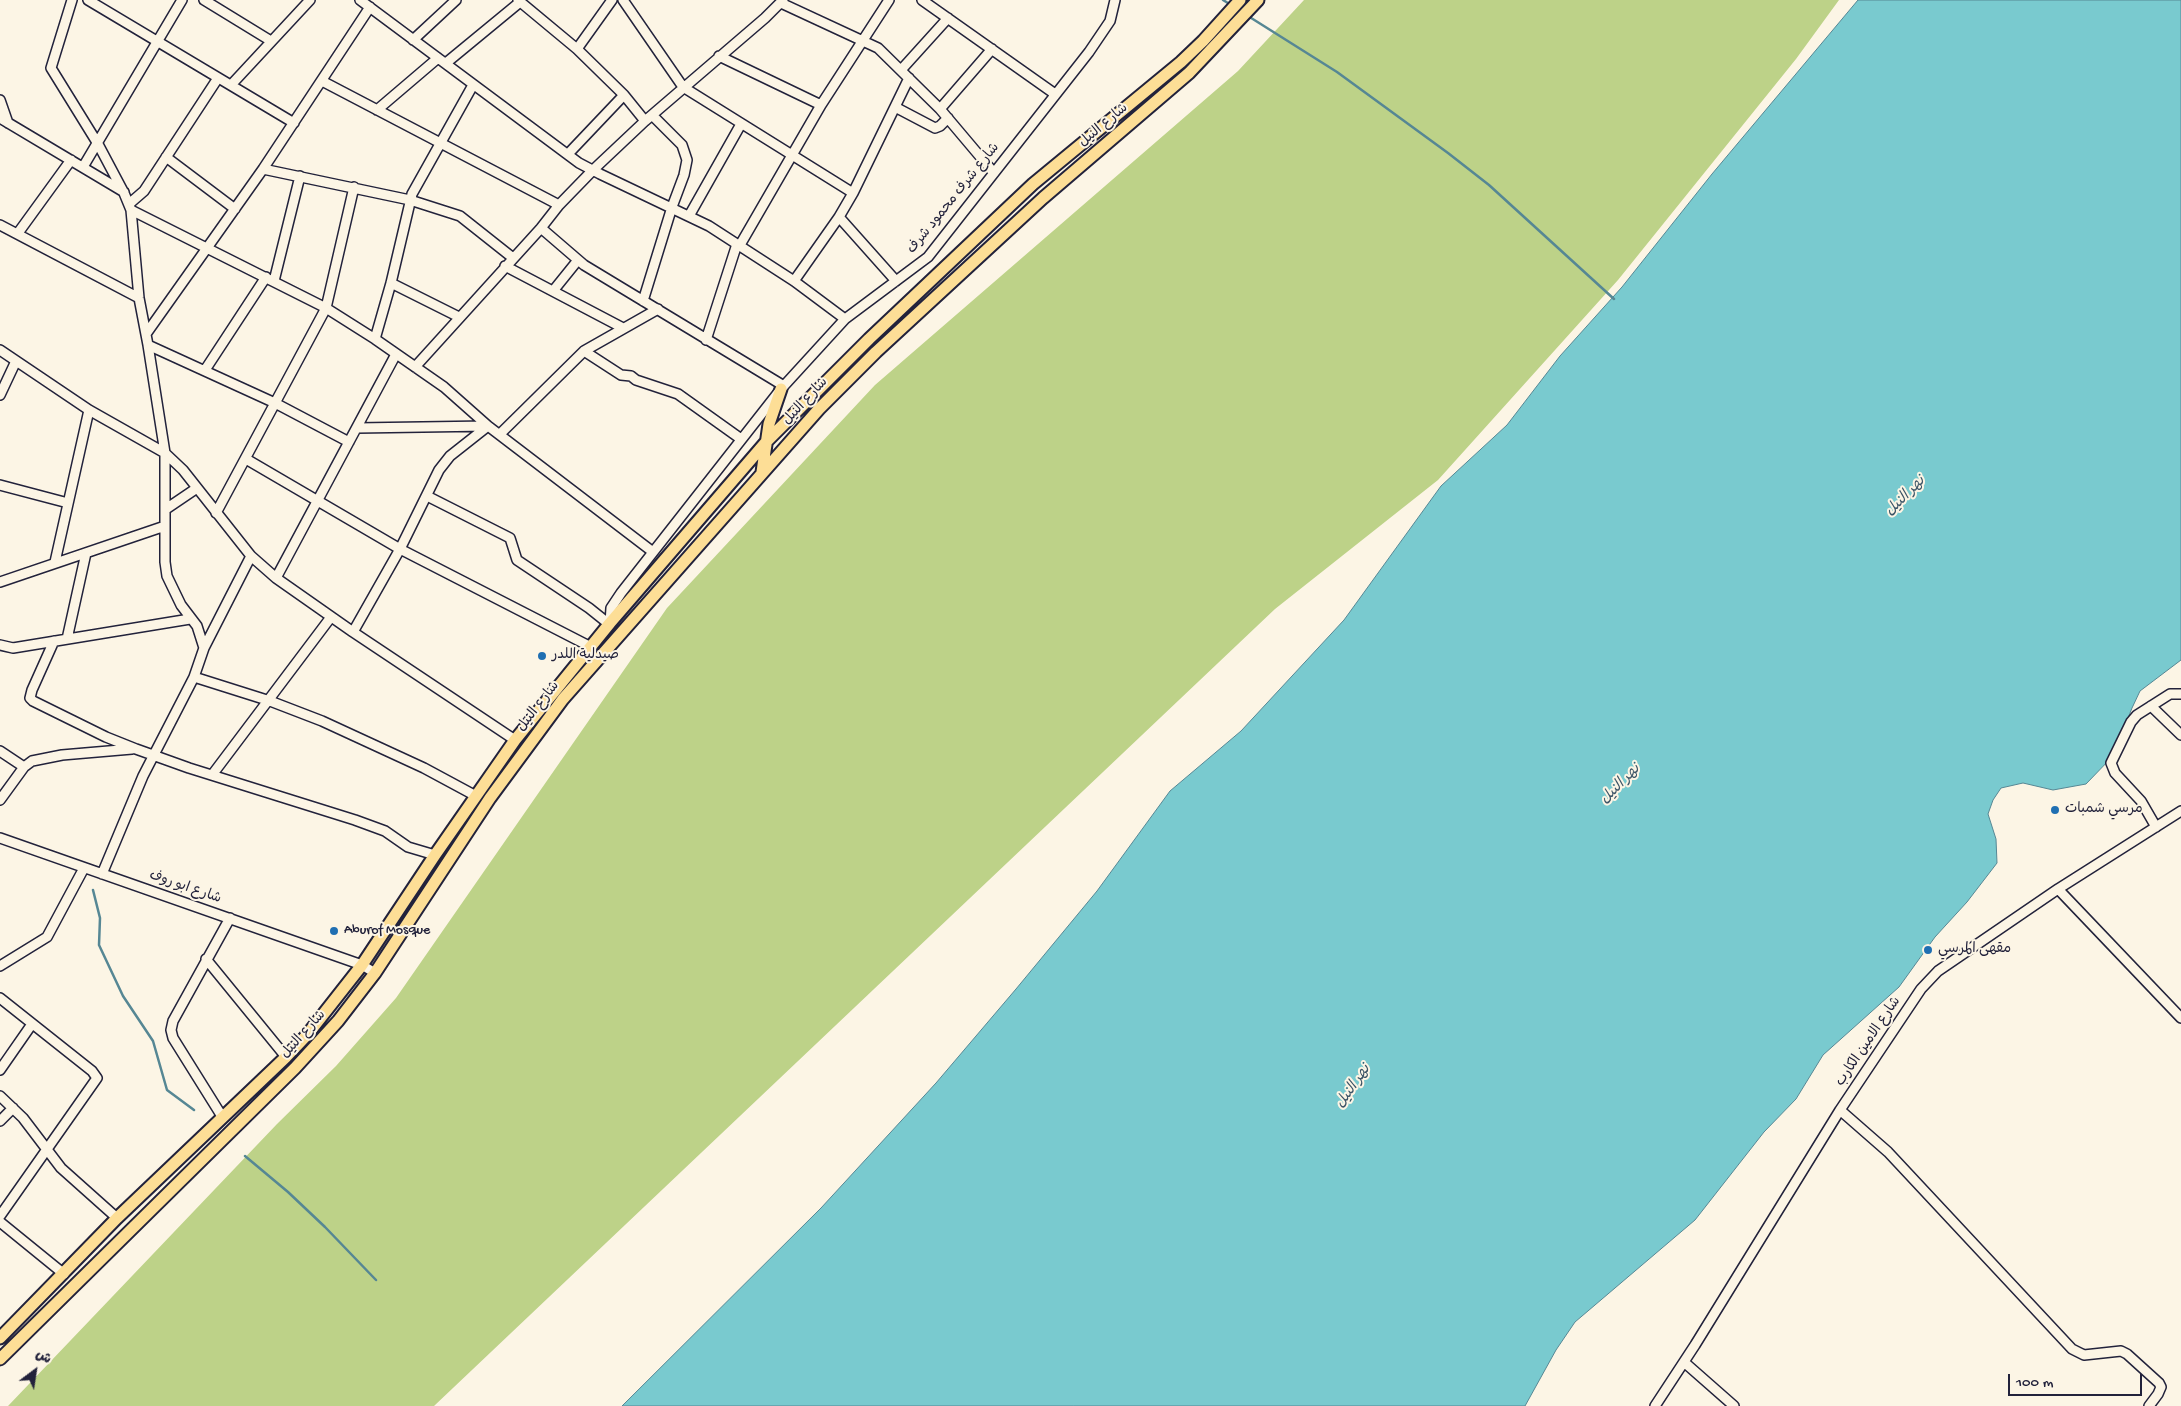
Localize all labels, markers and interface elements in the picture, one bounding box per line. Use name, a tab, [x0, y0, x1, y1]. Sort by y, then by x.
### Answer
street label: شارع النيل	[1076, 101, 1132, 151]
street label: شارع شرف محمود شرف	[904, 140, 1004, 258]
street label: شارع النيل	[780, 375, 832, 429]
water label: نهر النيل	[1882, 473, 1930, 521]
place label: صيدلية اللدر	[552, 648, 619, 664]
marker: صيدلية اللدر	[536, 650, 548, 662]
street label: شارع النيل	[514, 679, 564, 735]
water label: نهر النيل	[1597, 761, 1645, 809]
place label: مرسي شمبات	[2065, 802, 2143, 818]
marker: مرسي شمبات	[2049, 804, 2061, 816]
street label: شارع ابو روف	[147, 868, 223, 908]
place label: Aburof Mosque	[344, 923, 430, 939]
marker: Aburof Mosque	[328, 925, 340, 937]
place label: مقهى المرسي	[1938, 942, 2011, 958]
marker: مقهى المرسي	[1922, 944, 1934, 956]
street label: شارع الامين الكارب	[1833, 994, 1905, 1090]
street label: شارع النيل	[278, 1007, 330, 1063]
water label: نهر النيل	[1332, 1062, 1376, 1112]
north arrow	[10, 1346, 60, 1396]
text: ش	[32, 1346, 54, 1369]
scale bar	[2011, 1364, 2145, 1396]
text: 100 m	[2016, 1374, 2053, 1392]

